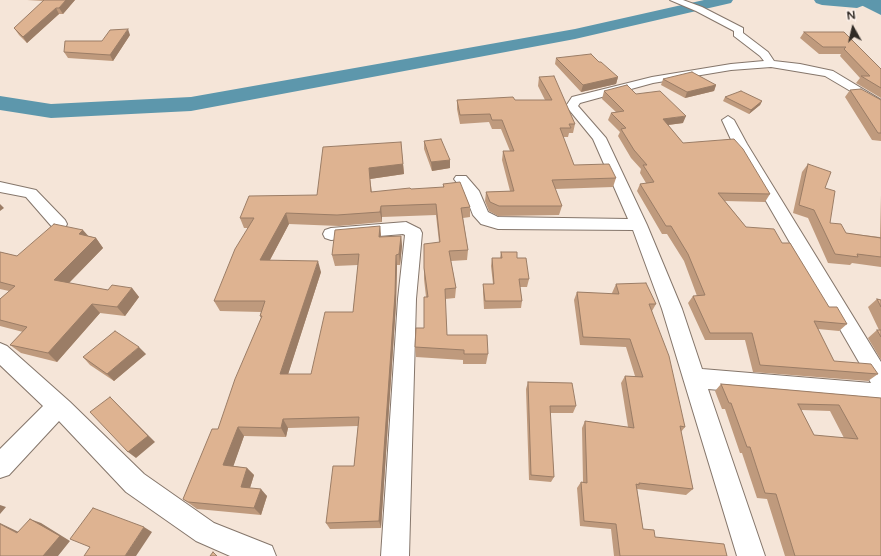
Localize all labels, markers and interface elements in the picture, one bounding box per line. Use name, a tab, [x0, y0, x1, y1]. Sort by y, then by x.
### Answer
north arrow	[833, 8, 873, 48]
text: N	[846, 9, 857, 23]

